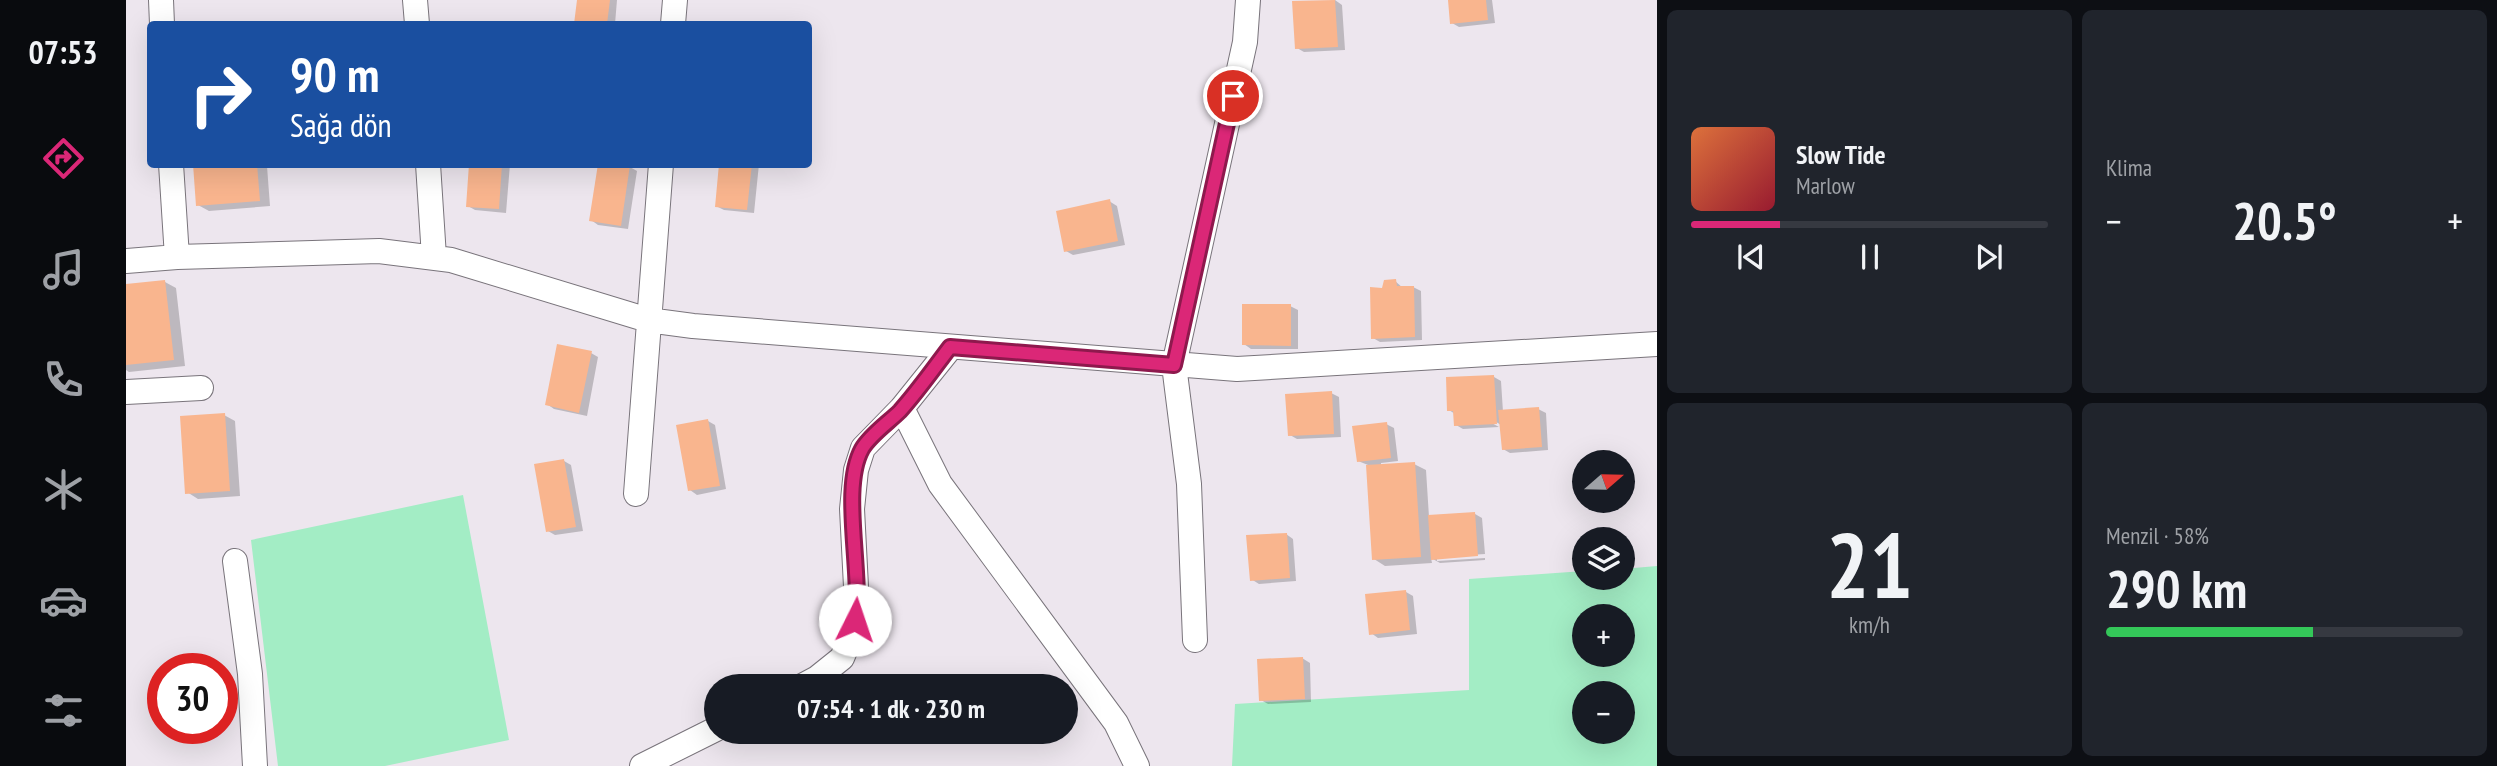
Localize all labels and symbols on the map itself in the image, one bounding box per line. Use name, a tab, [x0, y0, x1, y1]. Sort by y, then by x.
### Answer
pin	[1203, 66, 1263, 126]
north arrow	[1572, 450, 1634, 513]
position arrow	[818, 583, 892, 657]
speed limit sign: 30	[147, 653, 238, 744]

